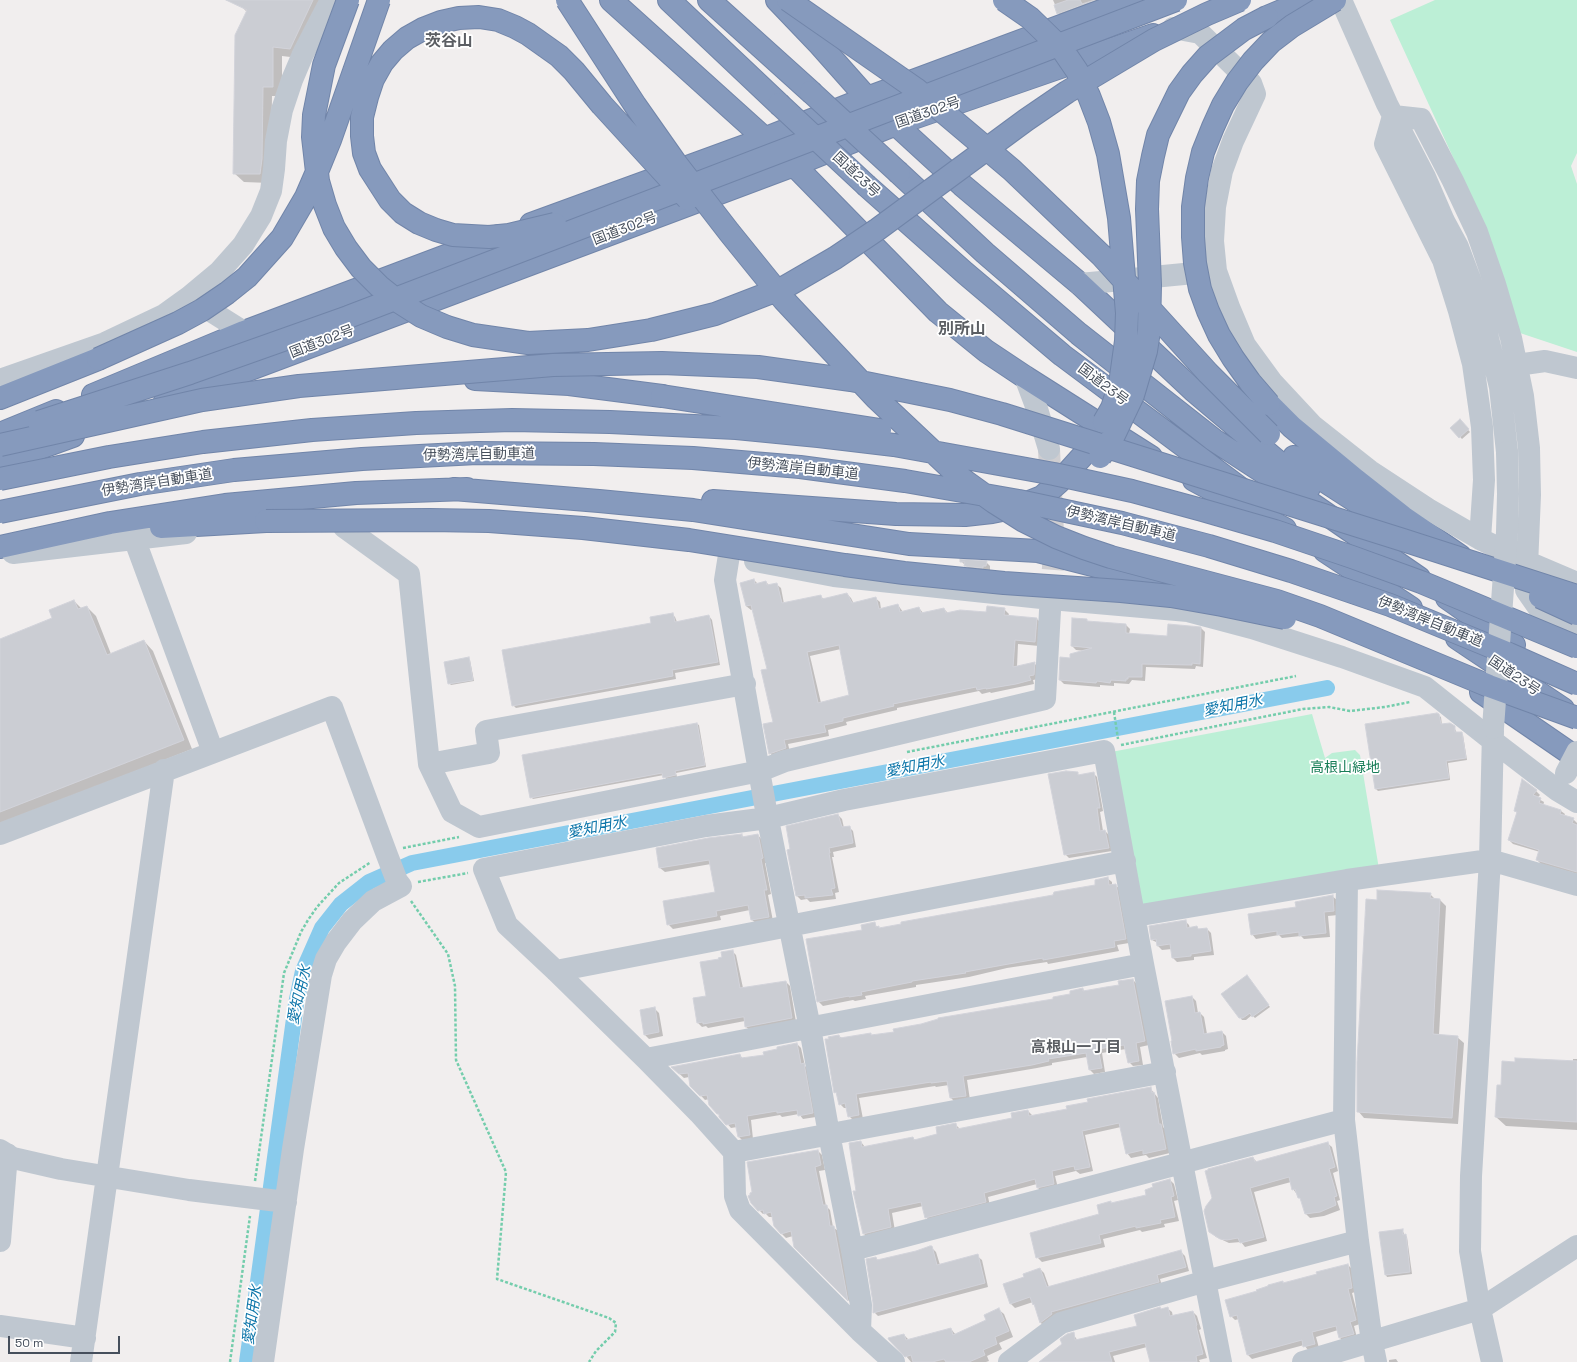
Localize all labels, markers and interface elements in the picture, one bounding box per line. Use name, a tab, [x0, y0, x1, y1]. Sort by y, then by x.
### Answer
district label: 茨谷山	[425, 32, 473, 52]
street label: 国道302号	[893, 94, 963, 132]
street label: 国道23号	[829, 149, 883, 201]
street label: 国道302号	[590, 209, 660, 249]
district label: 別所山	[938, 320, 986, 340]
street label: 国道302号	[287, 322, 357, 362]
street label: 国道23号	[1074, 361, 1132, 409]
street label: 伊勢湾岸自動車道	[423, 446, 535, 464]
street label: 伊勢湾岸自動車道	[746, 455, 860, 483]
street label: 伊勢湾岸自動車道	[100, 466, 214, 500]
street label: 伊勢湾岸自動車道	[1065, 503, 1177, 545]
street label: 伊勢湾岸自動車道	[1375, 593, 1485, 651]
street label: 国道23号	[1485, 653, 1543, 699]
water label: 愛知用水	[1202, 691, 1264, 721]
water label: 愛知用水	[884, 752, 946, 782]
park label: 高根山緑地	[1310, 760, 1380, 776]
water label: 愛知用水	[566, 813, 628, 843]
water label: 愛知用水	[284, 964, 316, 1026]
district label: 高根山一丁目	[1031, 1039, 1121, 1057]
water label: 愛知用水	[240, 1284, 266, 1346]
scale bar	[10, 1328, 122, 1354]
text: 50 m	[15, 1335, 43, 1351]

